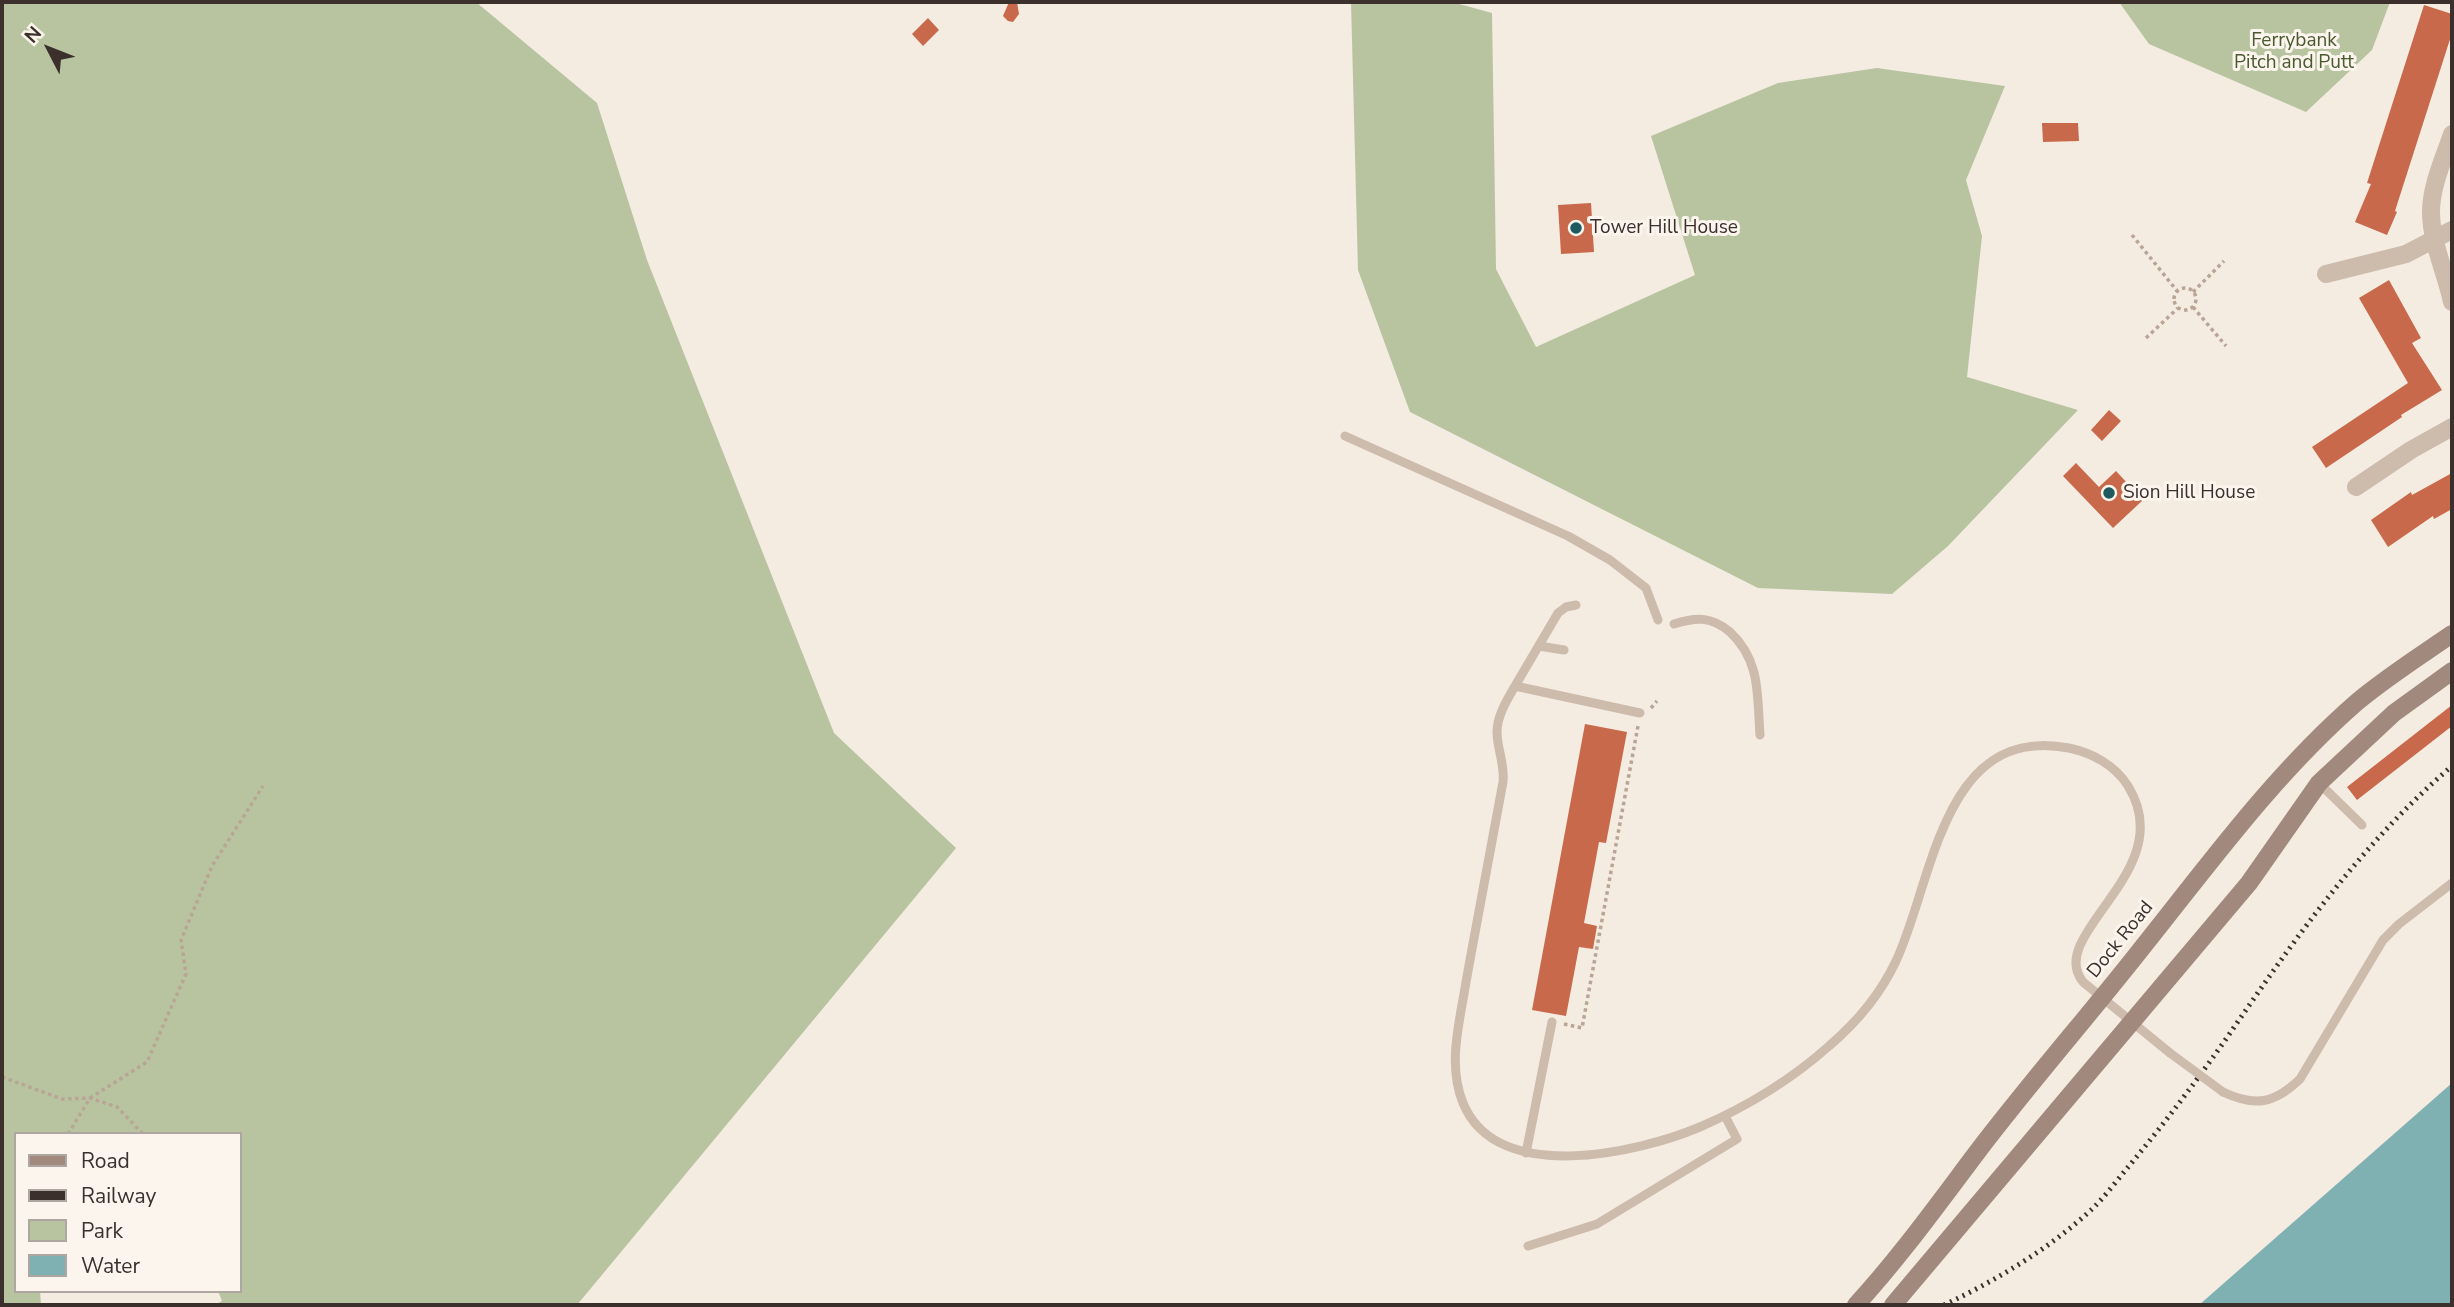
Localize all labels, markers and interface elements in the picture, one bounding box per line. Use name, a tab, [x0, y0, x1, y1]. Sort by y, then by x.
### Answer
north arrow	[14, 14, 84, 84]
text: N	[19, 21, 48, 49]
park label: Ferrybank Pitch and Putt	[2234, 30, 2354, 74]
place label: Tower Hill House	[1590, 217, 1738, 239]
marker: Tower Hill House	[1568, 220, 1584, 236]
place label: Sion Hill House	[2123, 482, 2255, 504]
marker: Sion Hill House	[2101, 485, 2117, 501]
street label: Dock Road	[2083, 897, 2159, 983]
legend	[14, 1132, 242, 1293]
text: Road	[81, 1147, 130, 1175]
text: Railway	[81, 1182, 156, 1210]
text: Park	[81, 1217, 123, 1245]
text: Water	[81, 1252, 140, 1280]

